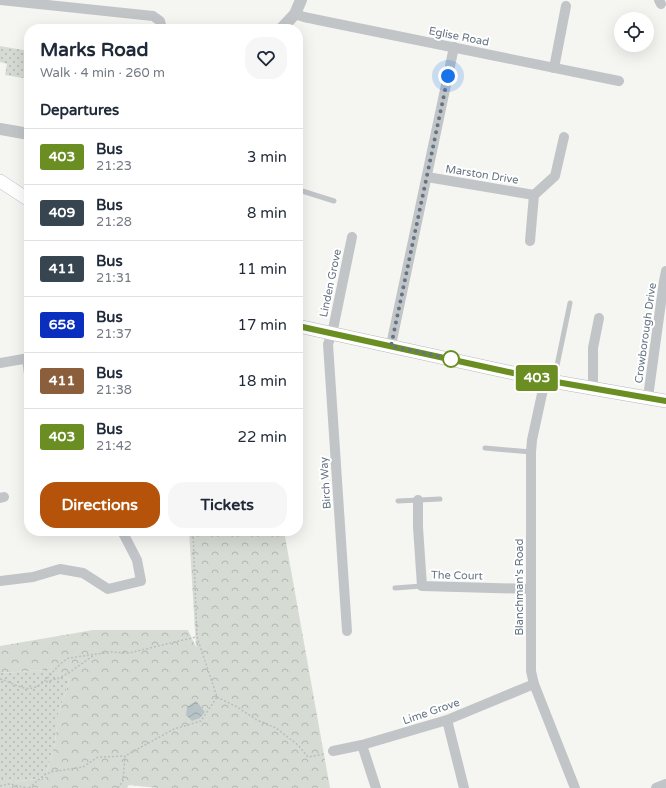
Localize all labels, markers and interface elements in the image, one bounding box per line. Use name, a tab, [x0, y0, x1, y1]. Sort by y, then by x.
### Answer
map controls	[614, 12, 654, 52]
button: locate	[614, 12, 654, 52]
street label: Eglise Road	[428, 24, 490, 49]
button: heart	[245, 37, 287, 79]
text: Marks Road	[40, 39, 148, 61]
text: Walk · 4 min · 260 m	[40, 65, 165, 81]
your location	[438, 66, 458, 86]
text: Departures	[40, 101, 119, 119]
text: Bus	[96, 140, 123, 158]
text: 403	[49, 148, 75, 165]
text: 3 min	[247, 148, 287, 166]
text: 21:23	[96, 158, 132, 174]
street label: Marston Drive	[444, 162, 519, 187]
text: Bus	[96, 196, 123, 214]
text: 409	[49, 204, 75, 221]
text: 8 min	[247, 204, 287, 222]
text: 21:28	[96, 214, 132, 230]
street label: Linden Grove	[317, 248, 344, 318]
text: Bus	[96, 252, 123, 270]
text: 411	[49, 260, 75, 277]
text: 11 min	[238, 260, 287, 278]
text: 21:31	[96, 270, 132, 286]
street label: Crowborough Drive	[632, 282, 659, 384]
text: Bus	[96, 308, 123, 326]
text: 658	[49, 316, 75, 333]
text: 17 min	[238, 316, 287, 334]
text: 21:37	[96, 326, 132, 342]
unlabelled marker	[442, 350, 460, 368]
text: Bus	[96, 364, 123, 382]
line badge: 403	[514, 365, 560, 391]
text: 403	[524, 369, 550, 386]
text: 411	[49, 372, 75, 389]
text: 18 min	[238, 372, 287, 390]
text: 21:38	[96, 382, 132, 398]
text: Bus	[96, 420, 123, 438]
text: 403	[49, 428, 75, 445]
text: 22 min	[238, 428, 287, 446]
text: 21:42	[96, 438, 132, 454]
street label: Birch Way	[317, 456, 334, 510]
button: Directions	[40, 482, 160, 528]
button: Tickets	[168, 482, 287, 528]
street label: Blanchman's Road	[513, 538, 526, 635]
street label: The Court	[431, 569, 483, 582]
street label: Lime Grove	[401, 696, 461, 727]

